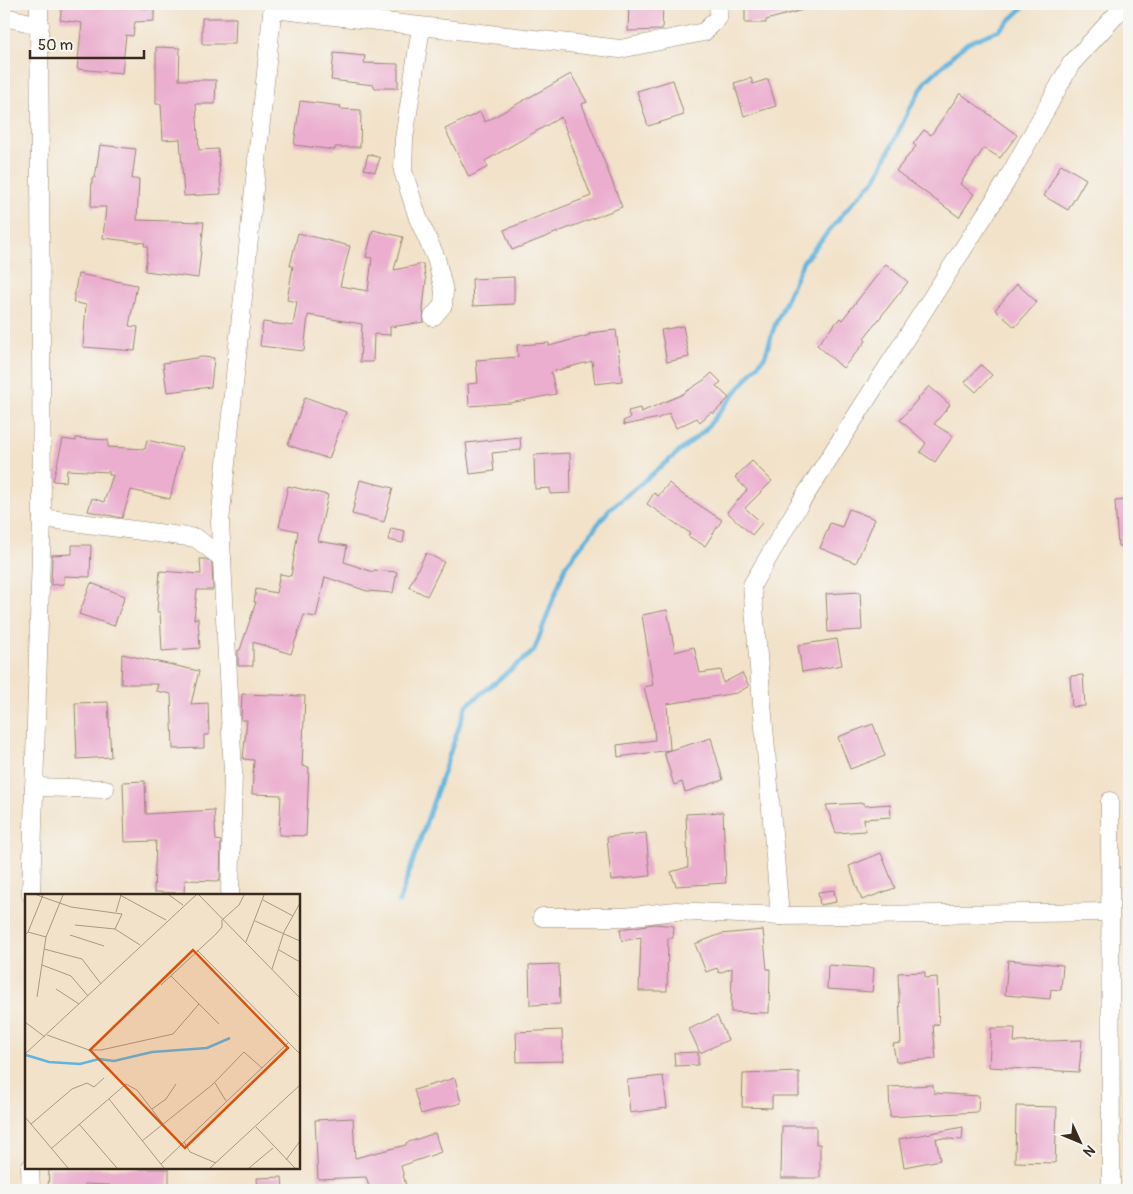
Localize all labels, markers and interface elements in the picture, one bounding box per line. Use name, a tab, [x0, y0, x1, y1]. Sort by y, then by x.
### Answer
scale bar	[30, 28, 144, 60]
text: 50 m	[38, 36, 73, 55]
inset map	[25, 894, 300, 1169]
north arrow	[1056, 1116, 1106, 1166]
text: N	[1080, 1141, 1098, 1160]

